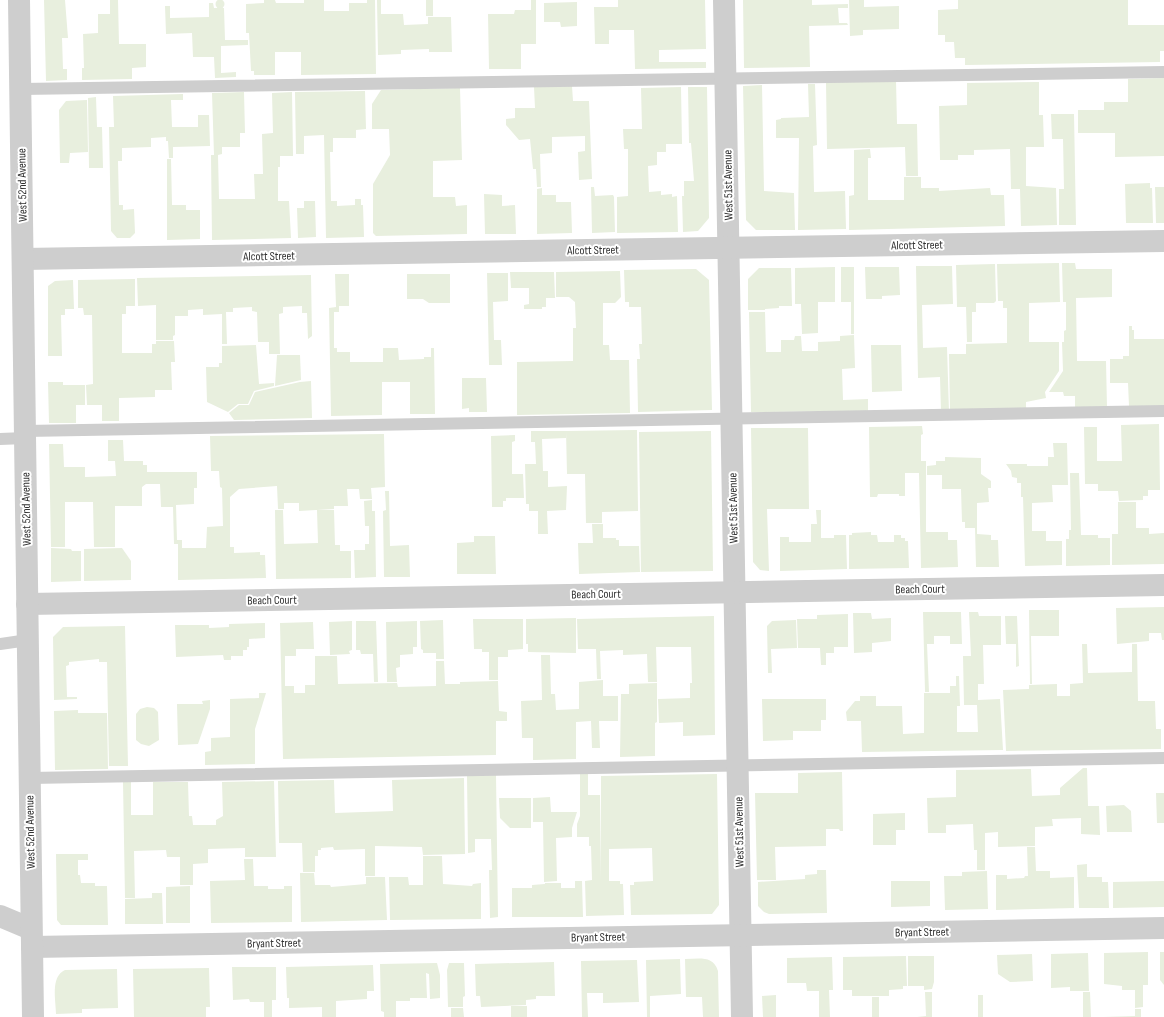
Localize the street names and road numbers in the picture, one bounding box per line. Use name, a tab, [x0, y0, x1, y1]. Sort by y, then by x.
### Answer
street label: West 52nd Avenue	[14, 148, 31, 222]
street label: West 51st Avenue	[720, 149, 737, 220]
street label: Alcott Street	[890, 238, 943, 253]
street label: Alcott Street	[566, 243, 619, 258]
street label: Alcott Street	[242, 249, 295, 264]
street label: West 52nd Avenue	[18, 472, 35, 546]
street label: West 51st Avenue	[725, 472, 742, 543]
street label: Beach Court	[895, 582, 945, 597]
street label: Beach Court	[571, 587, 621, 602]
street label: Beach Court	[247, 593, 297, 608]
street label: West 52nd Avenue	[22, 795, 39, 869]
street label: West 51st Avenue	[731, 796, 748, 867]
street label: Bryant Street	[895, 925, 950, 940]
street label: Bryant Street	[571, 930, 626, 945]
street label: Bryant Street	[247, 936, 302, 951]

